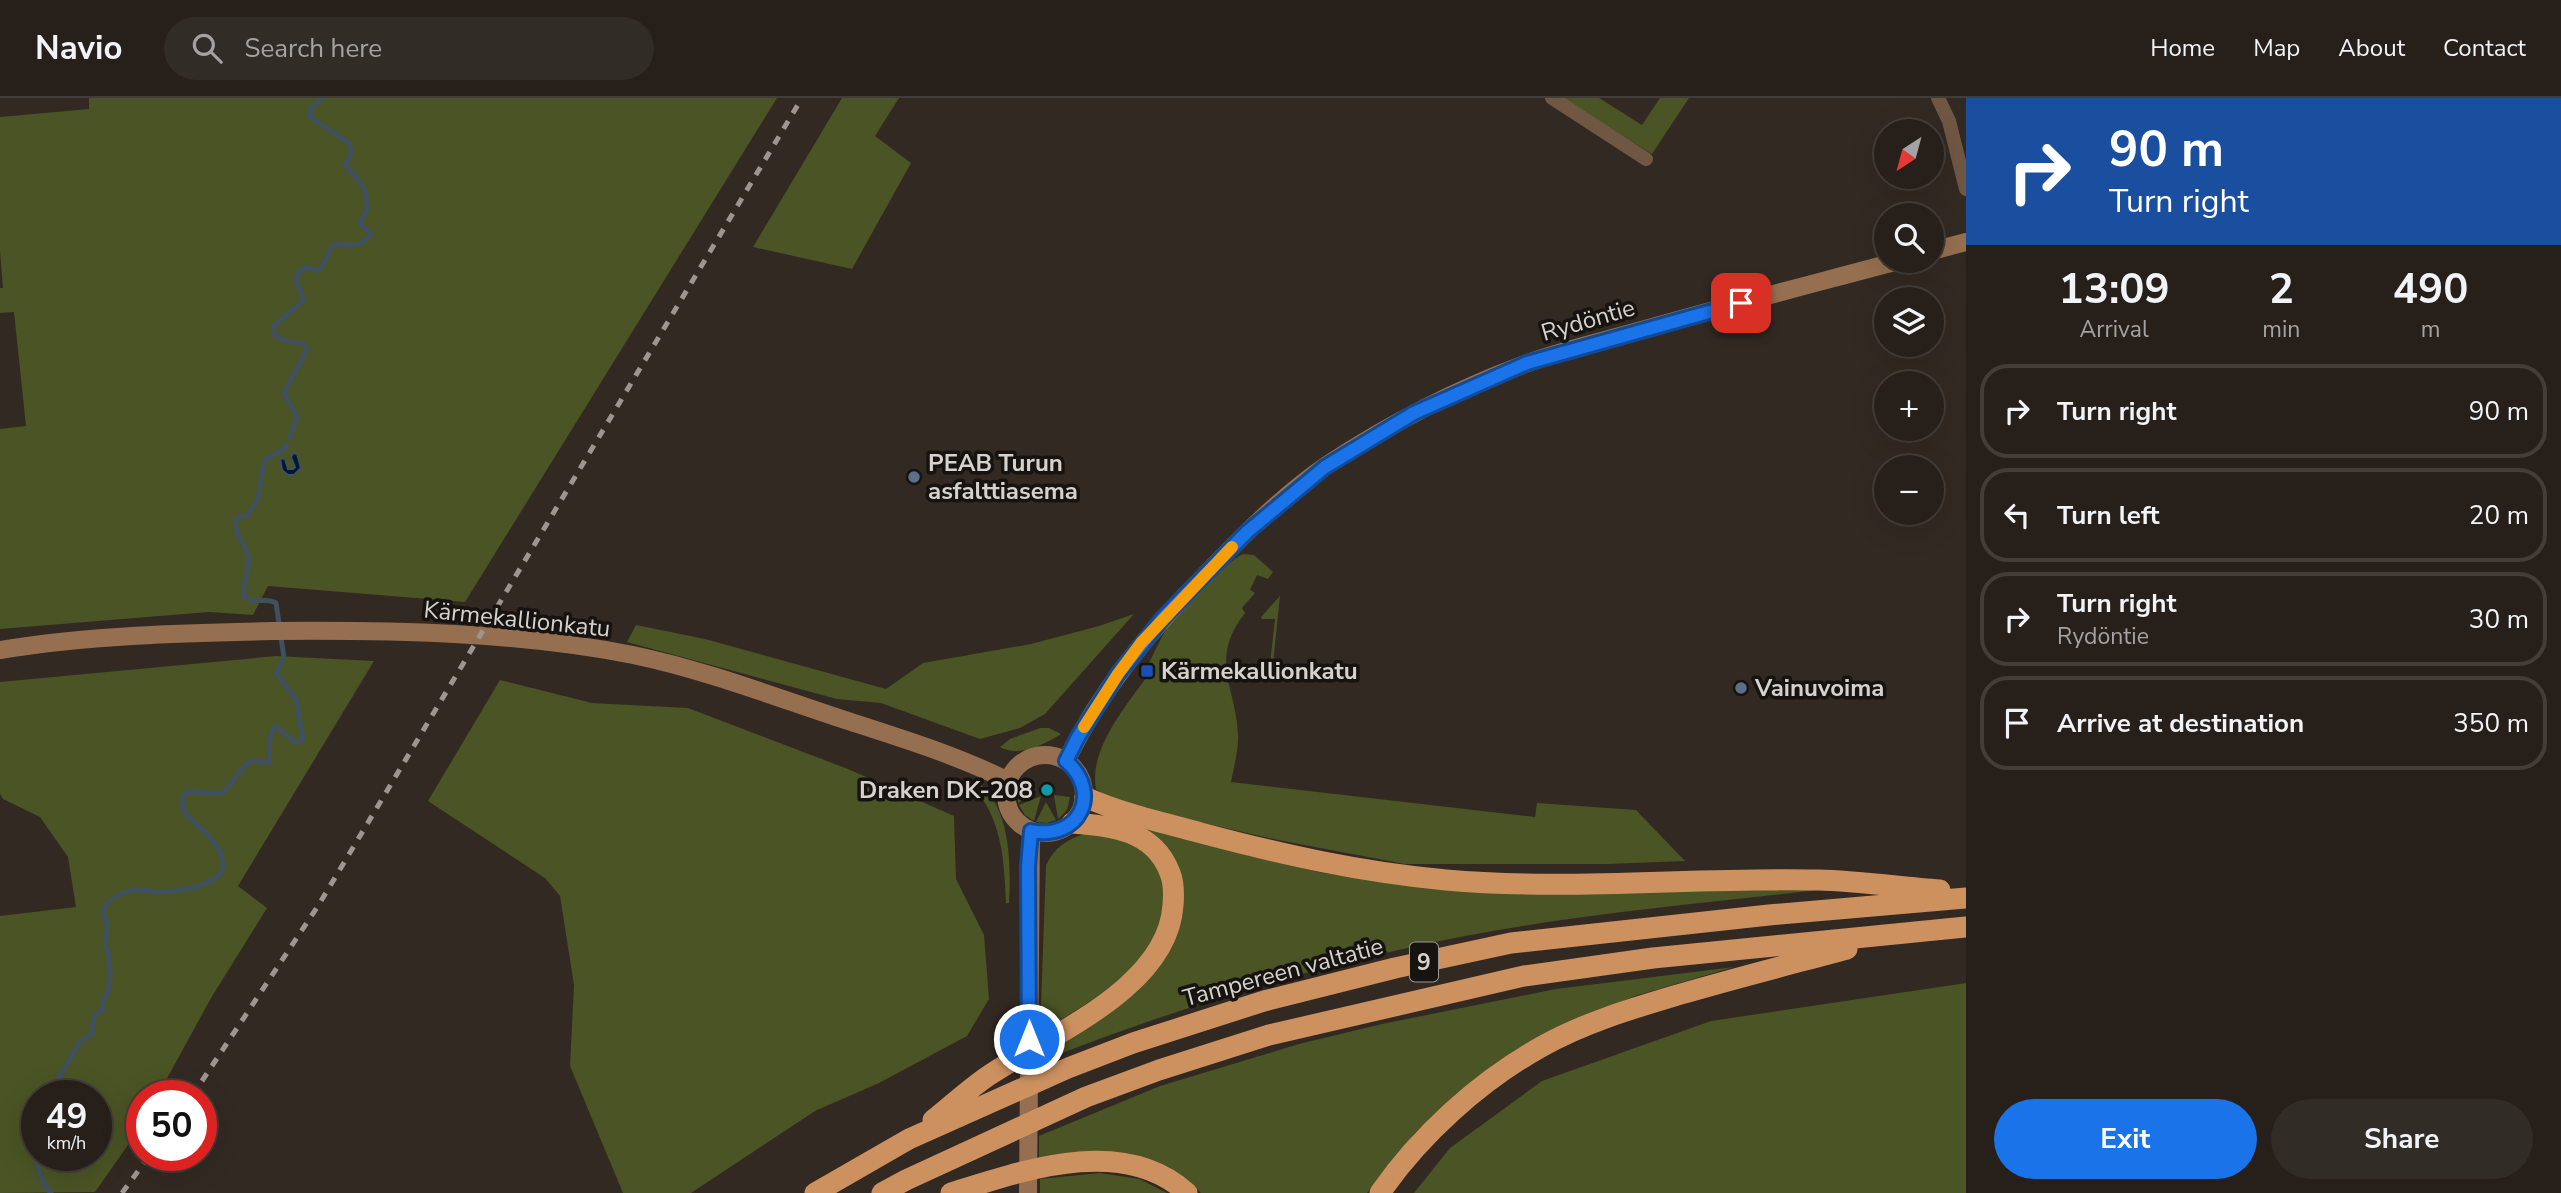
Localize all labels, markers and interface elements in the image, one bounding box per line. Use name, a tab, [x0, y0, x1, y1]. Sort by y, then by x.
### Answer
search box	[164, 17, 654, 80]
text: Navio	[35, 26, 122, 71]
icon: search	[188, 29, 226, 67]
text: Search here	[244, 31, 382, 66]
text: Home	[2150, 32, 2215, 64]
text: Map	[2253, 32, 2300, 64]
text: About	[2338, 32, 2405, 64]
text: Contact	[2443, 32, 2526, 64]
text: 90 m	[2109, 116, 2224, 183]
north arrow	[1874, 119, 1944, 189]
map controls	[1874, 119, 1944, 525]
icon: right	[1994, 126, 2085, 217]
text: Turn right	[2109, 180, 2249, 223]
button: search	[1874, 203, 1944, 273]
text: 13:09	[2059, 261, 2170, 318]
text: 2	[2269, 261, 2294, 318]
text: 490	[2393, 261, 2468, 318]
pin	[1711, 273, 1771, 333]
icon: arrive	[1722, 284, 1760, 322]
button: layers	[1874, 287, 1944, 357]
street label: Rydöntie	[1537, 291, 1639, 349]
text: Arrival	[2080, 314, 2149, 345]
text: min	[2262, 314, 2300, 345]
text: m	[2421, 314, 2441, 345]
button: +	[1874, 371, 1944, 441]
icon: right	[1998, 392, 2036, 430]
text: Turn right	[2057, 394, 2176, 429]
text: 90 m	[2469, 394, 2529, 429]
place label: PEAB Turun asfalttiasema	[928, 447, 1078, 507]
button: −	[1874, 455, 1944, 525]
marker: PEAB Turun asfalttiasema	[906, 469, 922, 485]
icon: left	[1998, 496, 2036, 534]
text: Turn left	[2057, 498, 2160, 533]
text: 20 m	[2469, 498, 2529, 533]
text: Turn right	[2057, 586, 2176, 621]
street label: Kärmekallionkatu	[422, 593, 612, 645]
icon: right	[1998, 600, 2036, 638]
text: 30 m	[2469, 602, 2529, 637]
text: Rydöntie	[2057, 621, 2149, 652]
place label: Kärmekallionkatu	[1161, 655, 1358, 687]
marker: Kärmekallionkatu	[1139, 663, 1155, 679]
place label: Vainuvoima	[1754, 672, 1884, 704]
marker: Vainuvoima	[1733, 680, 1749, 696]
icon: arrive	[1998, 704, 2036, 742]
text: Arrive at destination	[2057, 706, 2304, 741]
text: 350 m	[2453, 706, 2529, 741]
place label: Draken DK-208	[859, 774, 1033, 806]
marker: Draken DK-208	[1039, 782, 1055, 798]
street label: Tampereen valtatie	[1179, 930, 1387, 1014]
road number: 9	[1410, 942, 1438, 982]
position arrow	[992, 1002, 1066, 1076]
speed limit sign: 50	[126, 1080, 217, 1171]
text: 49	[45, 1093, 88, 1140]
button: Exit	[1994, 1099, 2257, 1179]
button: Share	[2271, 1099, 2533, 1179]
text: km/h	[47, 1131, 86, 1155]

